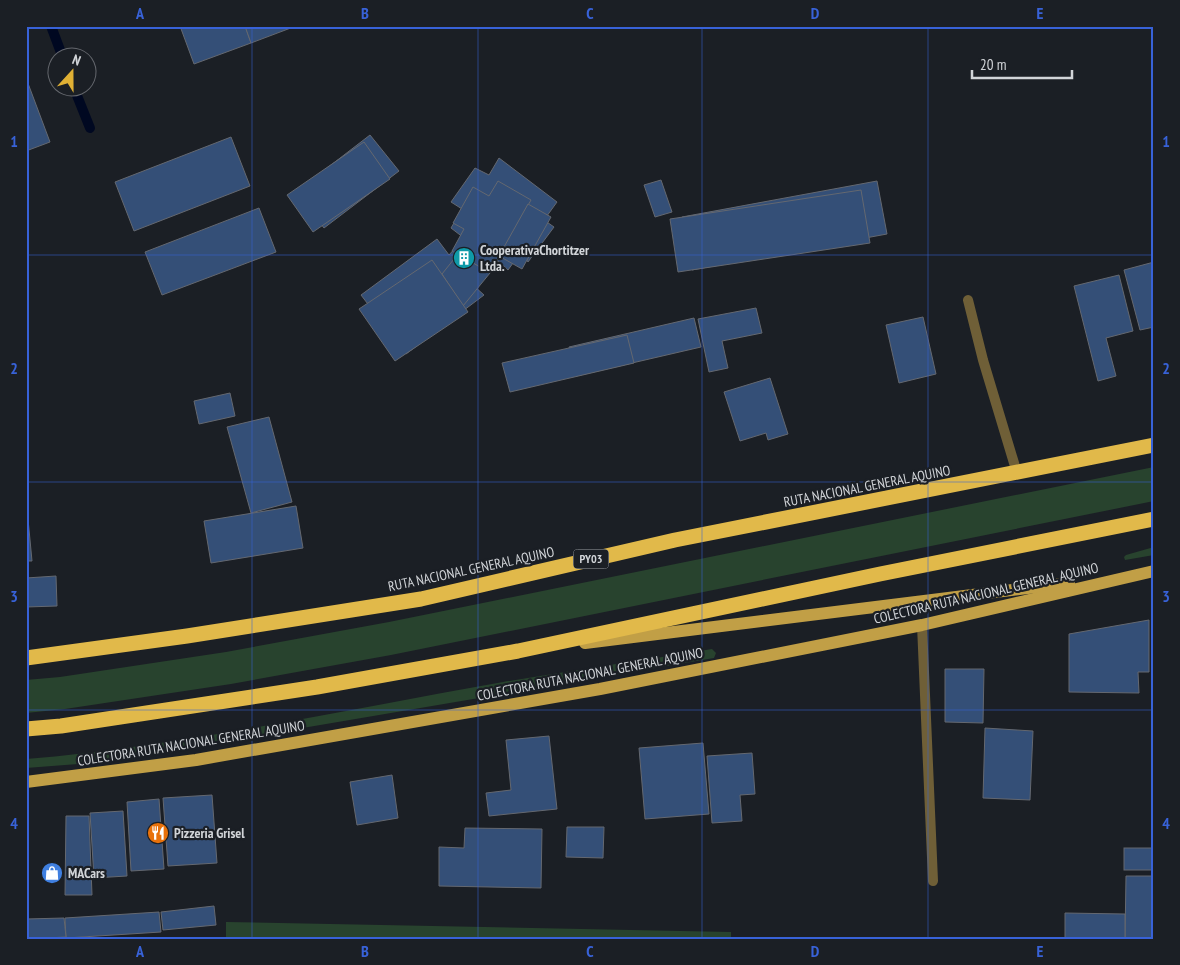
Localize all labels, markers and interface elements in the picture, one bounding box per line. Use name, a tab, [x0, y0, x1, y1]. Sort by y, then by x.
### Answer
text: A	[135, 3, 145, 23]
text: B	[361, 3, 369, 23]
text: C	[586, 3, 594, 23]
text: D	[811, 3, 820, 23]
text: E	[1037, 3, 1044, 23]
north arrow	[48, 48, 98, 98]
scale bar	[972, 48, 1072, 80]
text: N	[70, 50, 83, 70]
text: 20 m	[980, 55, 1006, 74]
text: 1	[10, 131, 18, 151]
text: 1	[1162, 131, 1170, 151]
place label: CooperativaChortitzer Ltda.	[480, 241, 590, 275]
building icon: CooperativaChortitzer Ltda.	[452, 246, 476, 270]
text: 2	[10, 358, 18, 378]
text: 2	[1162, 358, 1170, 378]
street label: RUTA NACIONAL GENERAL AQUINO	[782, 461, 952, 511]
street label: RUTA NACIONAL GENERAL AQUINO	[386, 543, 556, 595]
road number: PY03	[574, 550, 608, 568]
street label: COLECTORA RUTA NACIONAL GENERAL AQUINO	[872, 558, 1100, 628]
text: 3	[10, 586, 18, 606]
text: 3	[1162, 586, 1170, 606]
street label: COLECTORA RUTA NACIONAL GENERAL AQUINO	[475, 643, 705, 705]
street label: COLECTORA RUTA NACIONAL GENERAL AQUINO	[76, 716, 306, 770]
text: 4	[10, 813, 18, 833]
text: 4	[1162, 813, 1170, 833]
restaurant icon: Pizzeria Grisel	[146, 821, 170, 845]
place label: Pizzeria Grisel	[174, 824, 245, 842]
shop icon: MACars	[40, 861, 64, 885]
place label: MACars	[68, 864, 105, 882]
text: A	[135, 941, 145, 961]
text: B	[361, 941, 369, 961]
text: C	[586, 941, 594, 961]
text: D	[811, 941, 820, 961]
text: E	[1037, 941, 1044, 961]

